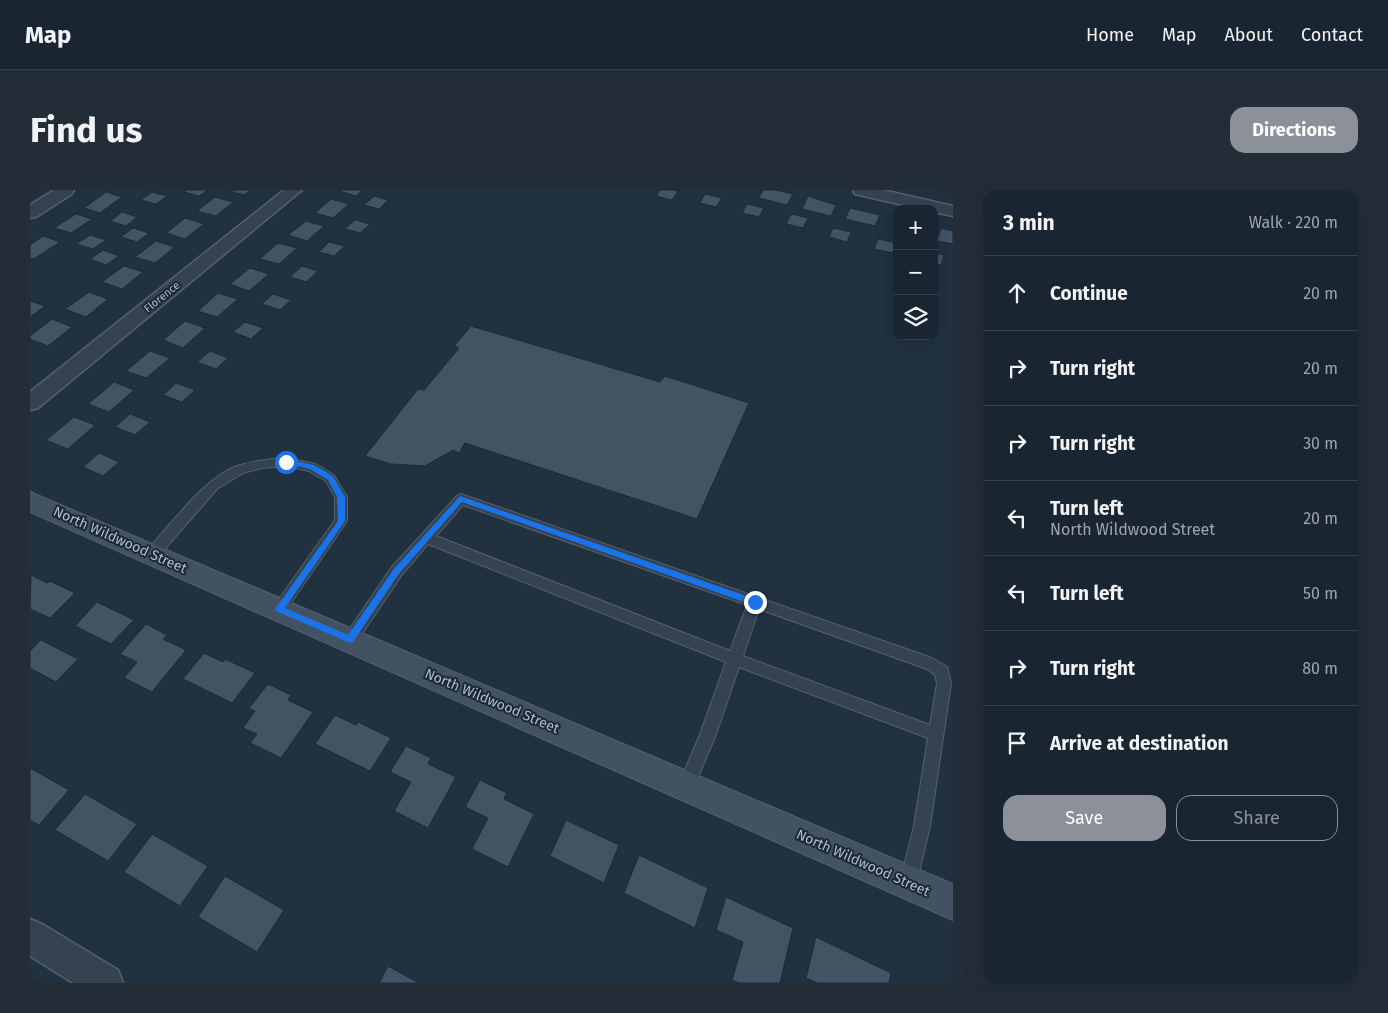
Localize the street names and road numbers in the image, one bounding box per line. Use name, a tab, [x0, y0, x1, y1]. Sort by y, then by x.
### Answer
street label: Florence	[141, 279, 183, 315]
street label: North Wildwood Street	[51, 503, 190, 578]
street label: North Wildwood Street	[422, 665, 563, 737]
street label: North Wildwood Street	[794, 826, 933, 901]

